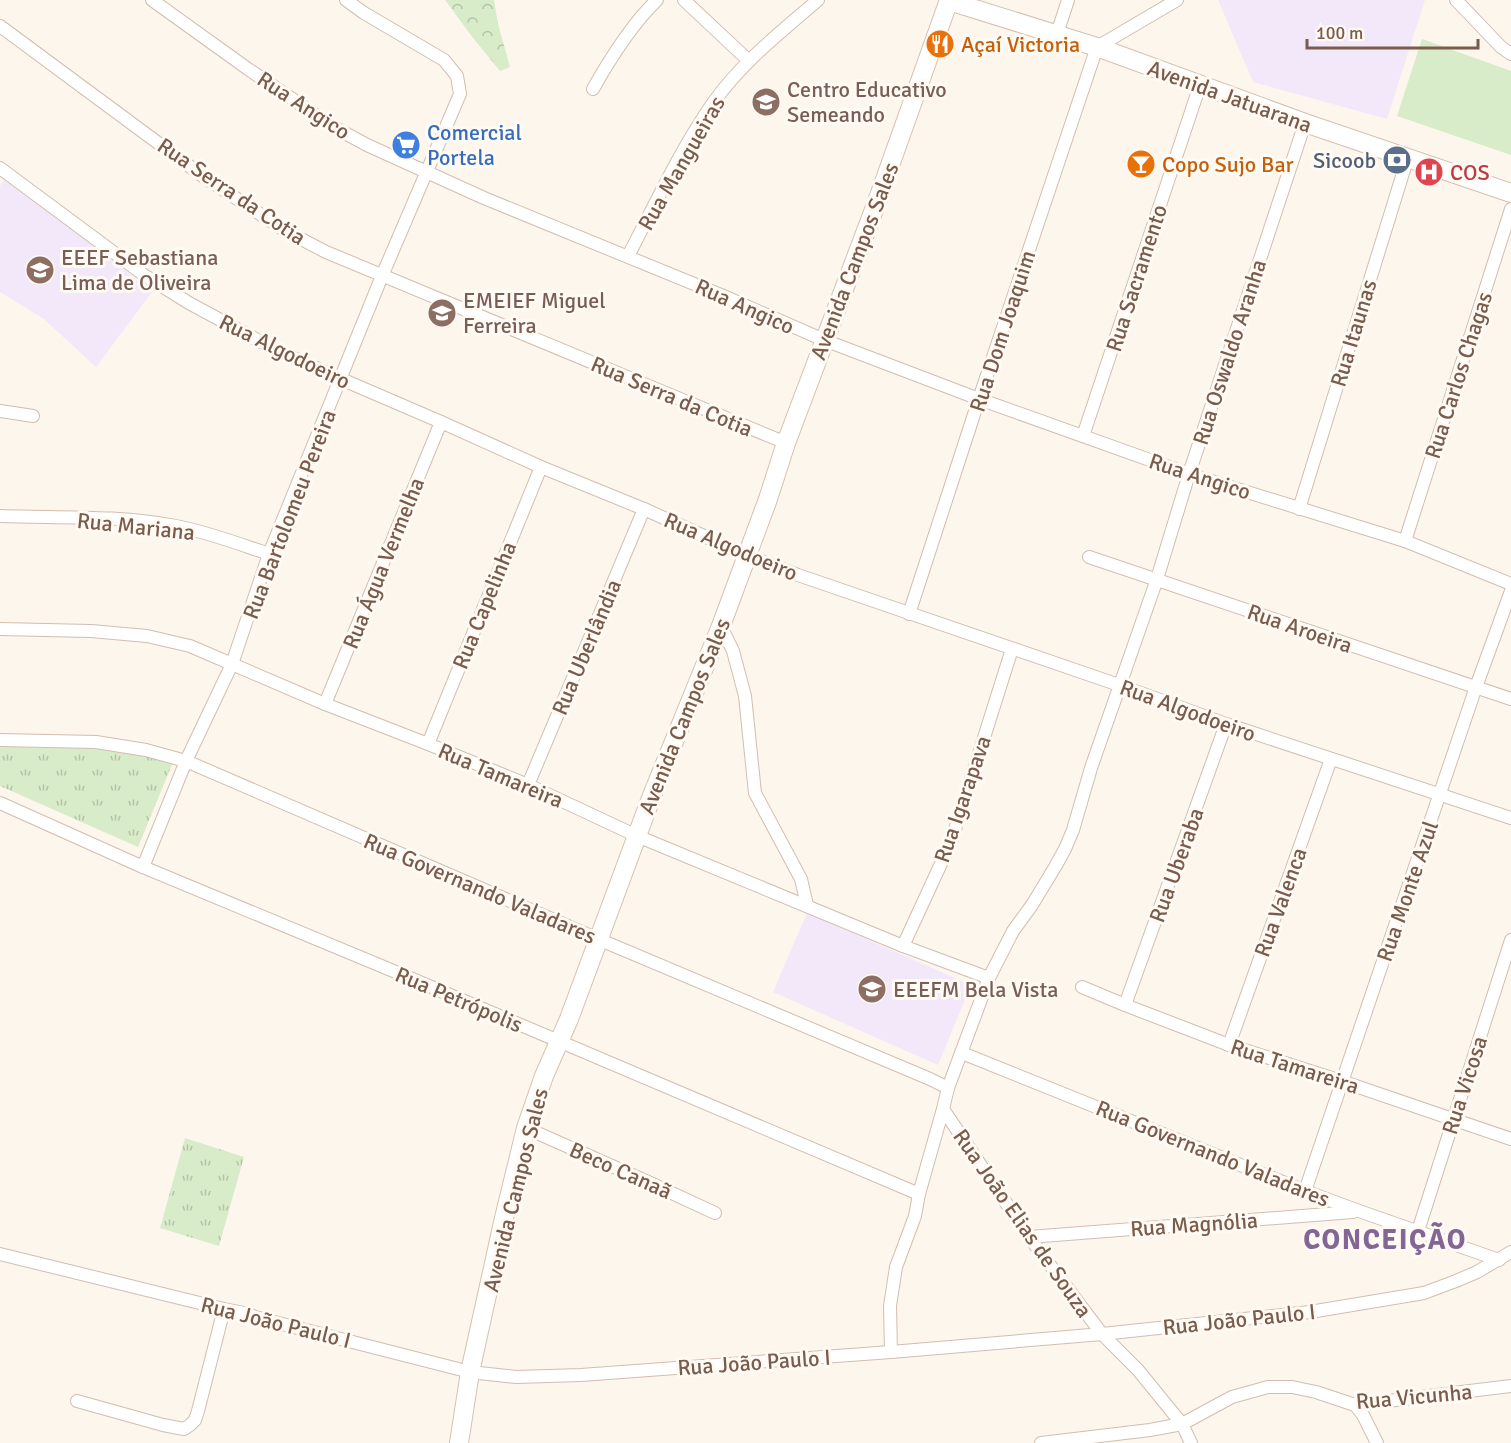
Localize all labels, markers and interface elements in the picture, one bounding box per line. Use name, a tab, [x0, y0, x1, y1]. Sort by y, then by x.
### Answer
scale bar	[1307, 12, 1478, 50]
text: 100 m	[1316, 22, 1363, 44]
restaurant icon: Açaí Victoria	[924, 28, 956, 60]
place label: Açaí Victoria	[961, 31, 1080, 58]
street label: Avenida Jatuarana	[1144, 54, 1316, 139]
street label: Rua Angico	[252, 65, 355, 145]
place label: Centro Educativo Semeando	[787, 76, 947, 128]
school or university icon: Centro Educativo Semeando	[750, 86, 782, 118]
street label: Rua Mangueiras	[632, 91, 731, 235]
place label: Comercial Portela	[427, 119, 522, 171]
supermarket icon: Comercial Portela	[390, 129, 422, 161]
street label: Rua Serra da Cotia	[152, 132, 311, 251]
bank icon: Sicoob	[1381, 144, 1413, 176]
place label: Sicoob	[1313, 147, 1376, 174]
bar icon: Copo Sujo Bar	[1125, 148, 1157, 180]
place label: Copo Sujo Bar	[1162, 151, 1294, 178]
hospital icon: COS	[1413, 156, 1445, 188]
street label: Avenida Campos Sales	[804, 159, 905, 364]
place label: COS	[1450, 159, 1490, 186]
street label: Rua Sacramento	[1100, 201, 1173, 355]
place label: EEEF Sebastiana Lima de Oliveira	[61, 244, 218, 296]
street label: Rua Dom Joaquim	[964, 247, 1041, 415]
school or university icon: EEEF Sebastiana Lima de Oliveira	[24, 254, 56, 286]
street label: Rua Oswaldo Aranha	[1187, 256, 1272, 448]
street label: Rua Angico	[691, 273, 798, 340]
street label: Rua Itaunas	[1324, 276, 1383, 390]
place label: EMEIEF Miguel Ferreira	[463, 287, 606, 339]
street label: Rua Carlos Chagas	[1419, 288, 1498, 462]
school or university icon: EMEIEF Miguel Ferreira	[426, 297, 458, 329]
street label: Rua Algodoeiro	[215, 308, 355, 395]
street label: Rua Serra da Cotia	[587, 350, 757, 443]
street label: Rua Bartolomeu Pereira	[237, 406, 342, 623]
street label: Rua Angico	[1146, 447, 1254, 506]
street label: Rua Água Vermelha	[337, 474, 430, 653]
street label: Rua Algodoeiro	[660, 506, 802, 587]
street label: Rua Mariana	[76, 507, 196, 546]
street label: Rua Capelinha	[447, 537, 522, 673]
street label: Rua Uberlândia	[546, 575, 627, 719]
street label: Rua Aroeira	[1244, 598, 1356, 659]
street label: Avenida Campos Sales	[633, 614, 736, 818]
street label: Rua Algodoeiro	[1116, 673, 1259, 748]
street label: Rua Igarapava	[928, 732, 997, 866]
street label: Rua Tamareira	[434, 737, 568, 814]
street label: Rua Uberaba	[1143, 804, 1210, 926]
street label: Rua Monte Azul	[1371, 817, 1444, 965]
street label: Rua Governando Valadares	[360, 827, 600, 950]
street label: Rua Valenca	[1248, 844, 1313, 961]
street label: Rua Petrópolis	[391, 961, 526, 1038]
school or university icon: EEEFM Bela Vista	[856, 973, 888, 1005]
place label: EEEFM Bela Vista	[893, 976, 1058, 1003]
street label: Rua Tamareira	[1227, 1033, 1363, 1100]
street label: Rua Vicosa	[1436, 1033, 1493, 1138]
street label: Avenida Campos Sales	[477, 1085, 554, 1295]
street label: Rua Governando Valadares	[1092, 1094, 1334, 1213]
street label: Rua João Elias de Souza	[947, 1124, 1098, 1323]
street label: Beco Canaã	[565, 1136, 676, 1205]
street label: Rua Magnólia	[1129, 1207, 1259, 1242]
district label: CONCEIÇÃO	[1303, 1222, 1467, 1257]
street label: Rua João Paulo I	[198, 1291, 354, 1354]
street label: Rua João Paulo I	[1161, 1298, 1317, 1341]
street label: Rua João Paulo I	[676, 1344, 832, 1381]
street label: Rua Vicunha	[1355, 1378, 1473, 1415]

